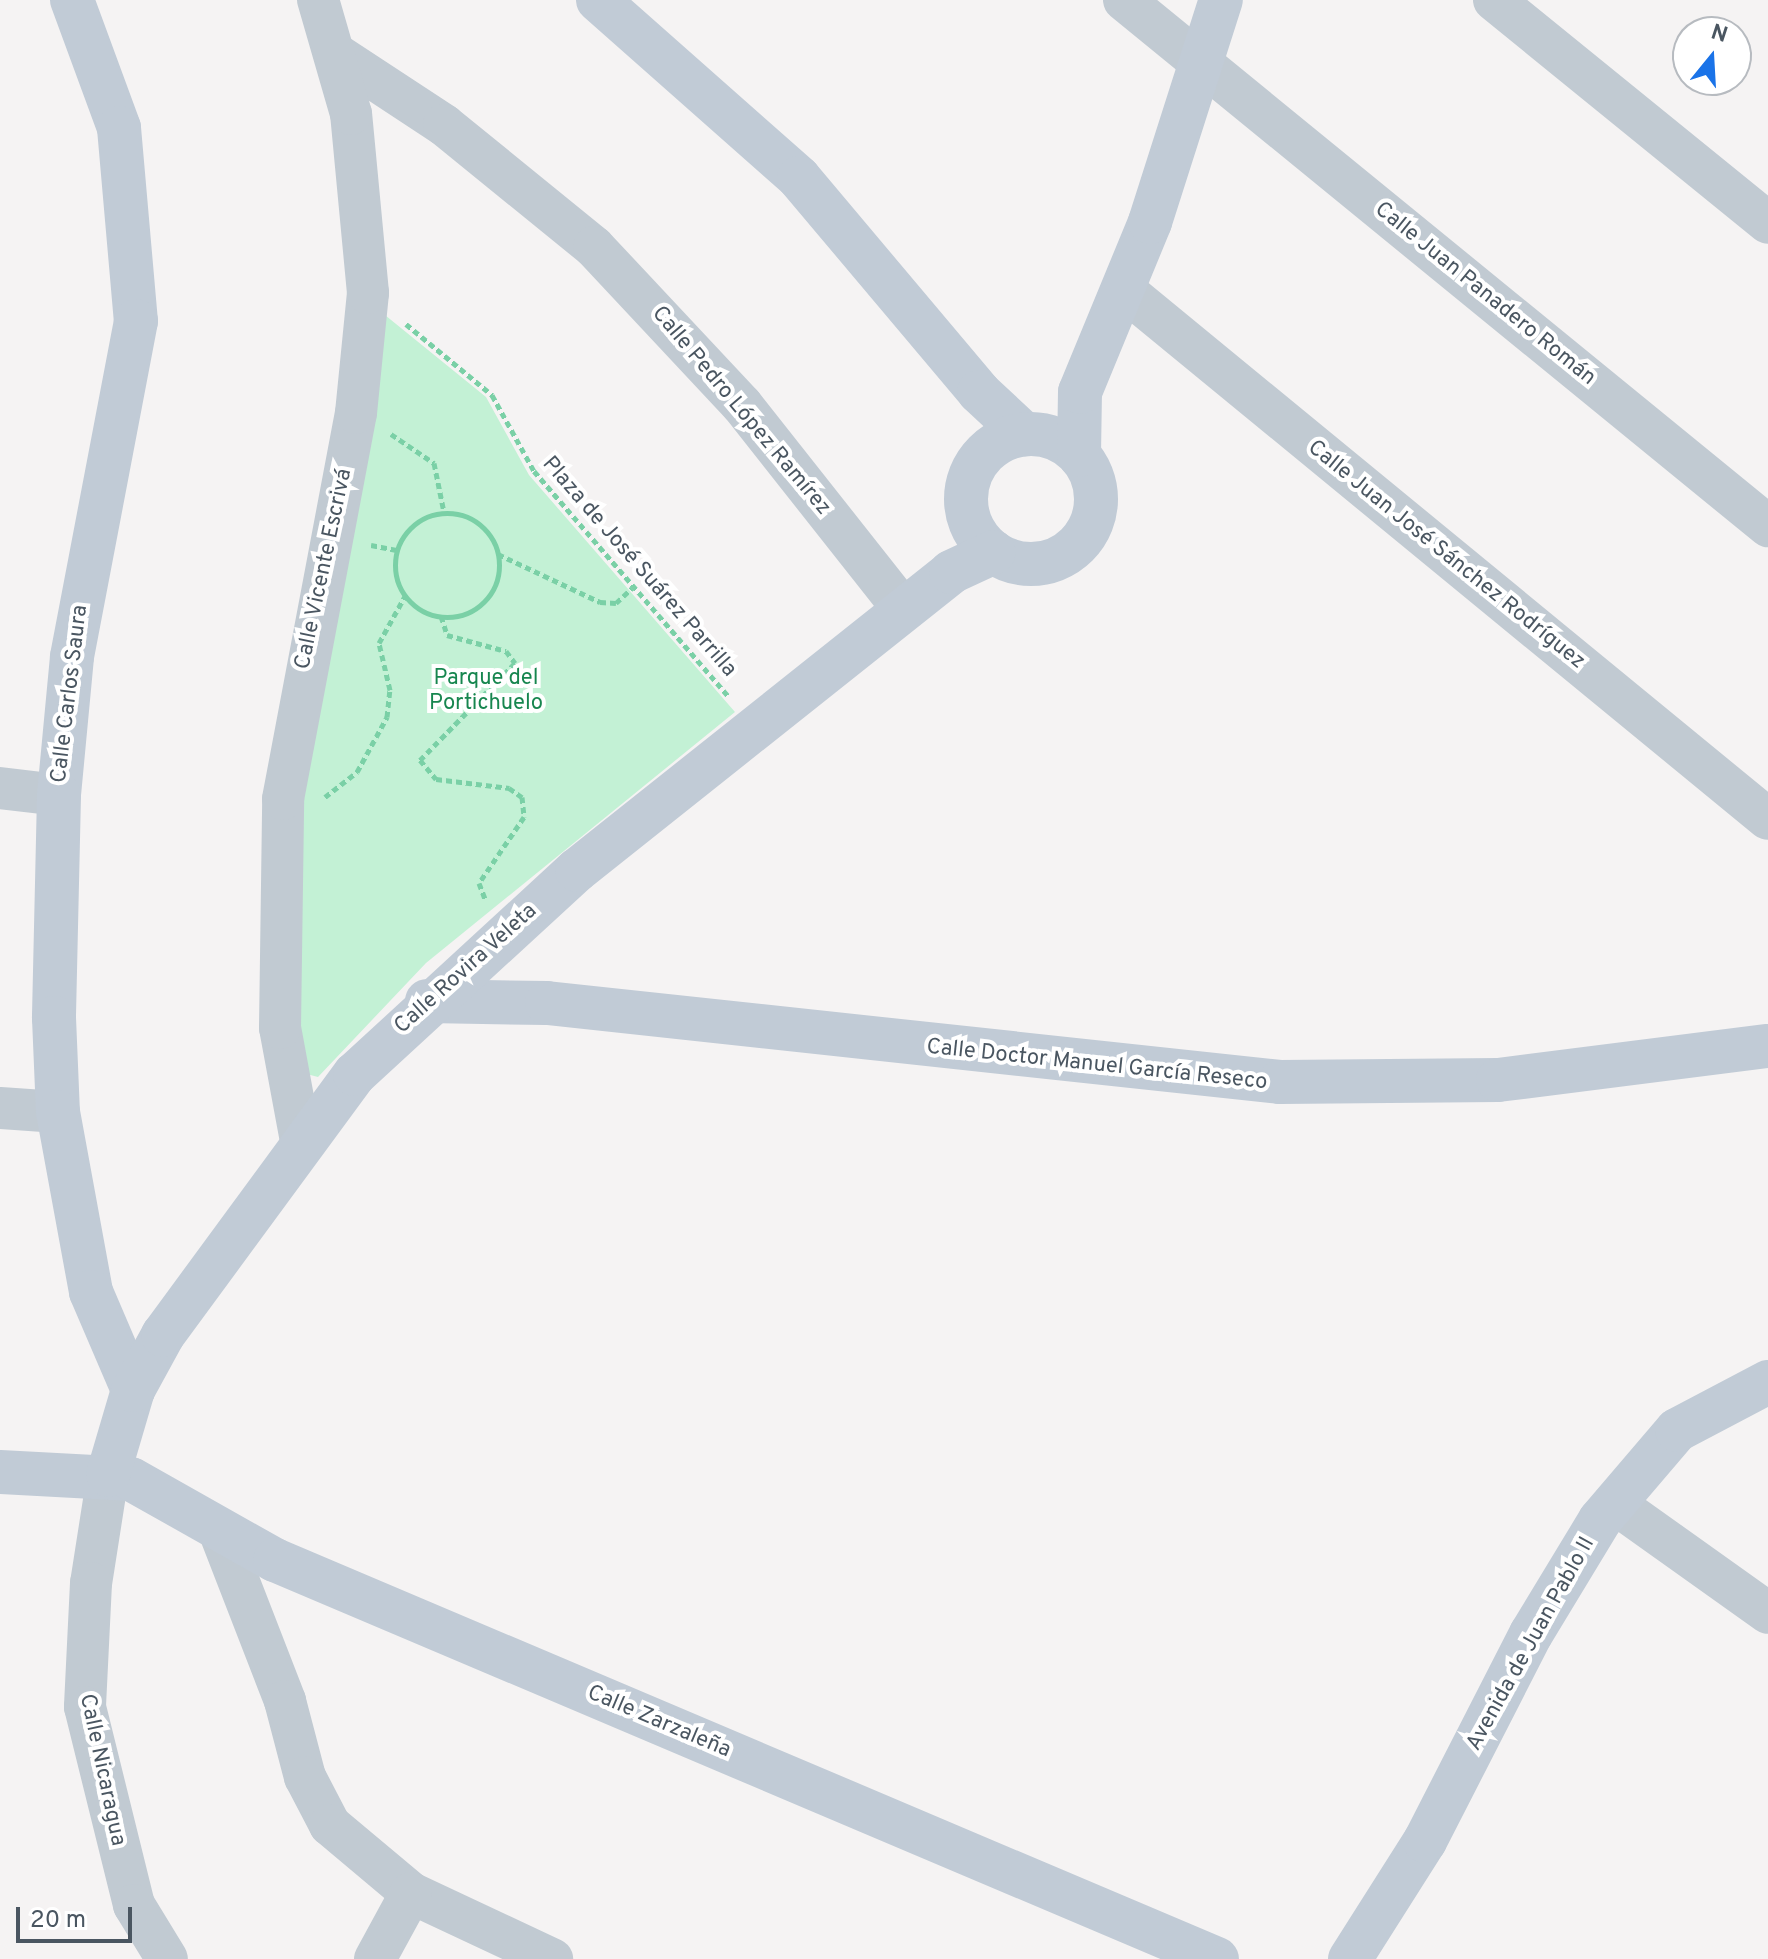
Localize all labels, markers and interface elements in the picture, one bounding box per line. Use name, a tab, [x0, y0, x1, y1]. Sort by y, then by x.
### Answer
north arrow	[1672, 16, 1752, 96]
text: N	[1707, 19, 1731, 50]
street label: Calle Juan Panadero Román	[1369, 197, 1601, 391]
street label: Calle Pedro López Ramírez	[646, 301, 836, 521]
street label: Calle Juan José Sánchez Rodríguez	[1302, 435, 1590, 675]
street label: Plaza de José Suárez Parrilla	[536, 451, 742, 683]
street label: Calle Vicente Escrivá	[290, 466, 358, 672]
street label: Calle Carlos Saura	[46, 603, 94, 785]
park label: Parque del Portichuelo	[429, 665, 543, 716]
street label: Calle Rovira Veleta	[389, 898, 543, 1040]
street label: Calle Doctor Manuel García Reseco	[925, 1034, 1269, 1096]
street label: Avenida de Juan Pablo II	[1461, 1532, 1601, 1756]
street label: Calle Zarzaleña	[583, 1680, 735, 1764]
street label: Calle Nicaragua	[73, 1692, 131, 1848]
scale bar	[20, 1891, 136, 1941]
text: 20 m	[30, 1906, 86, 1936]

